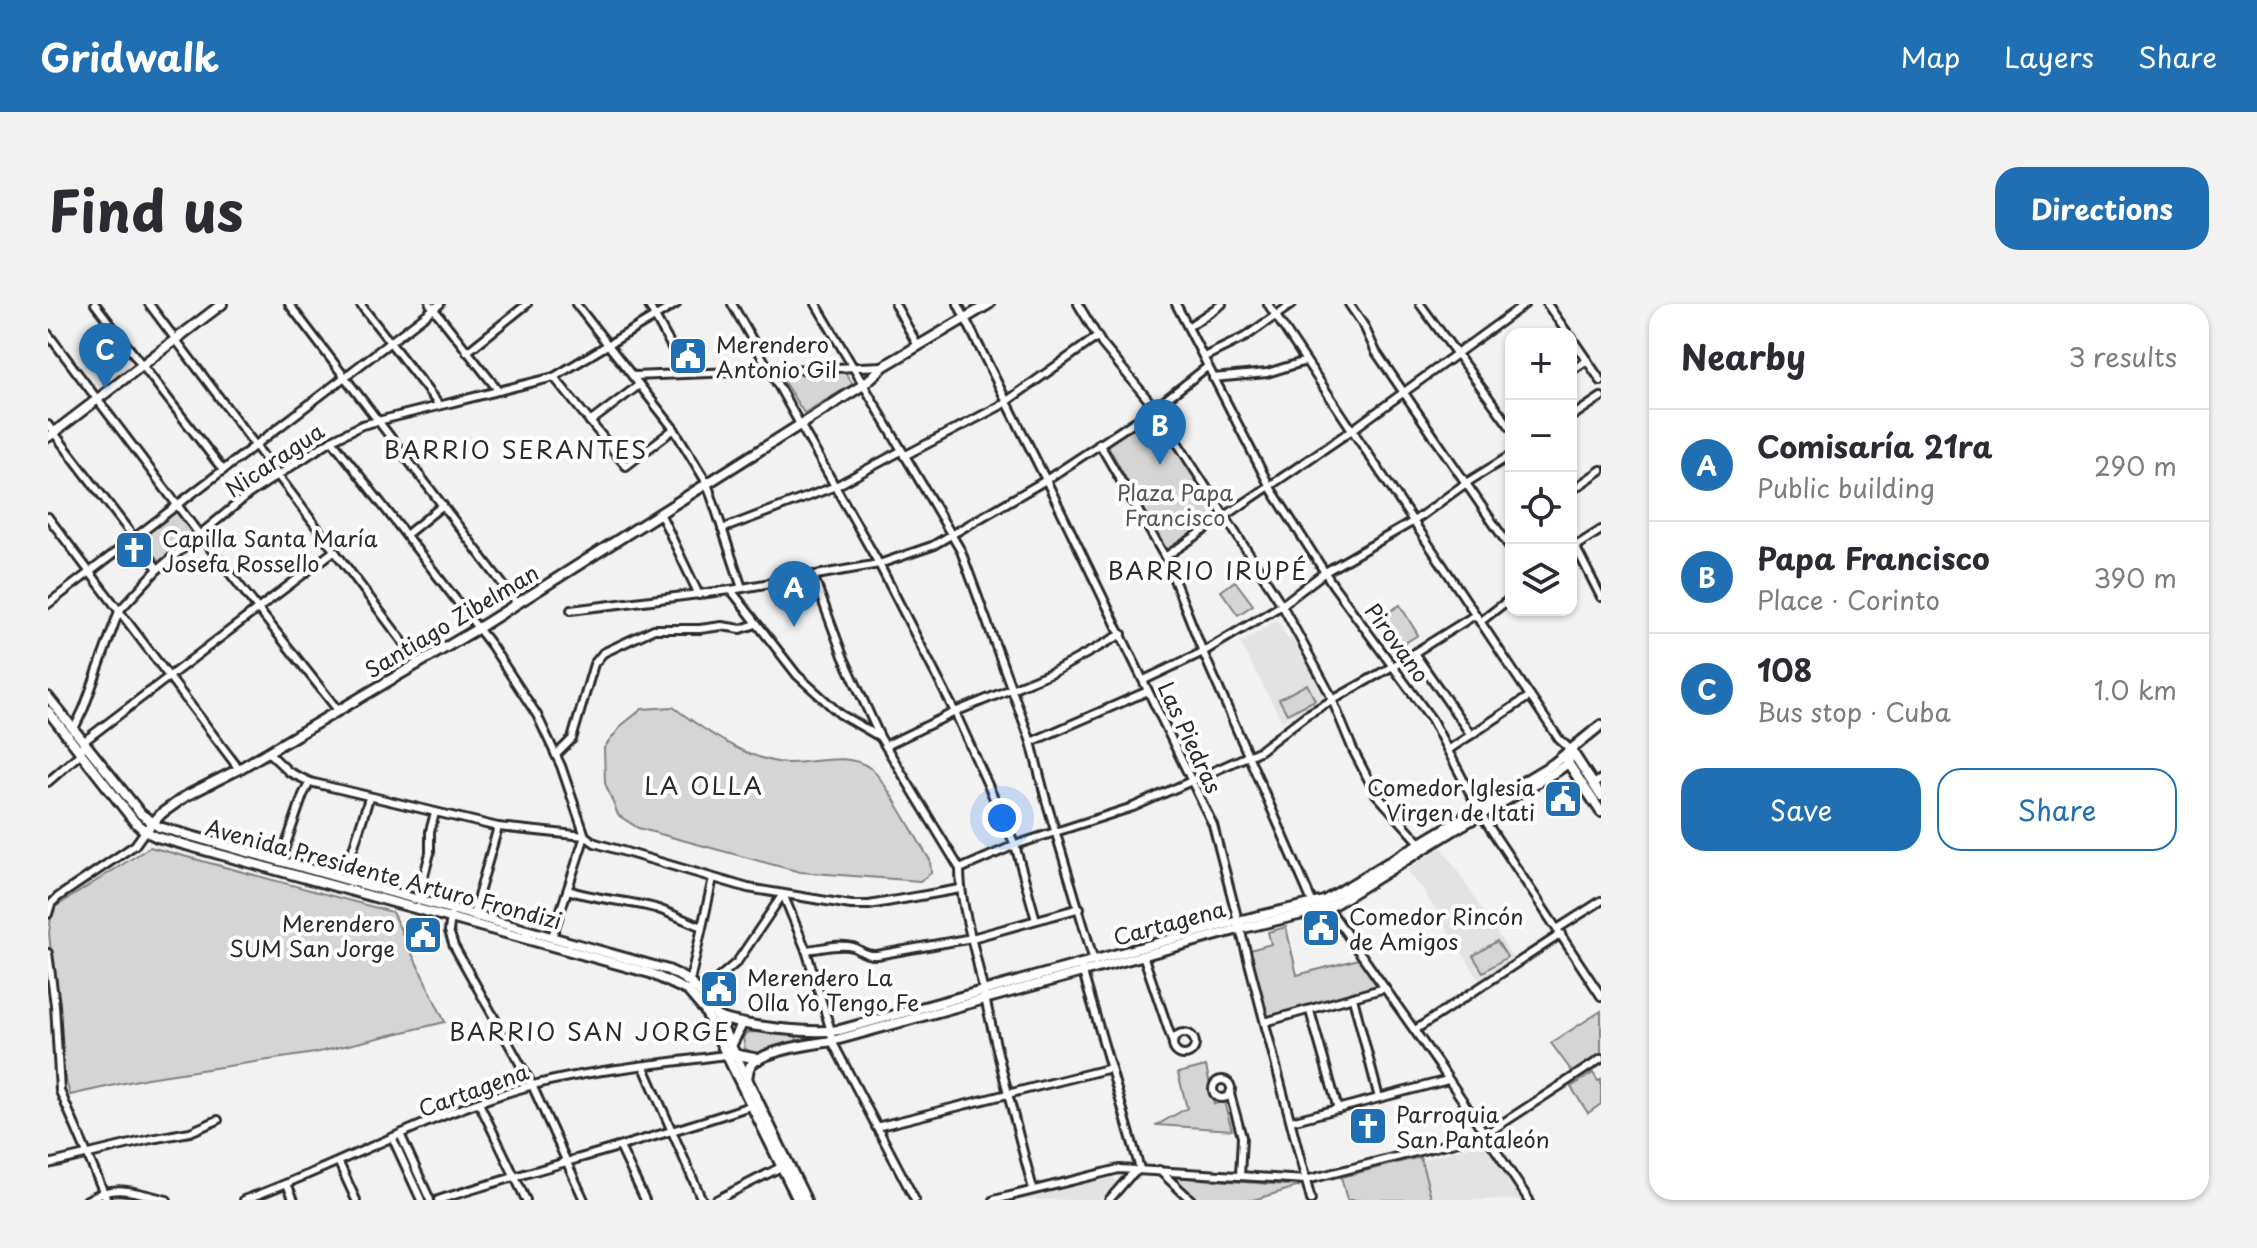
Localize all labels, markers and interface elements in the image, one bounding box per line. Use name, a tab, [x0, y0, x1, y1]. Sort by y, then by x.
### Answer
text: Gridwalk	[40, 28, 219, 85]
text: Map	[1900, 35, 1960, 78]
text: Layers	[2004, 35, 2094, 78]
text: Share	[2138, 35, 2217, 78]
text: Find us	[48, 166, 244, 251]
button: Directions	[1995, 167, 2209, 250]
pin: C	[79, 323, 131, 389]
place label: Merendero Antonio Gil	[716, 327, 837, 385]
map controls	[1505, 328, 1577, 616]
button: +	[1505, 328, 1577, 400]
text: Nearby	[1681, 330, 1806, 382]
public building icon: Merendero Antonio Gil	[667, 335, 709, 377]
text: 3 results	[2069, 337, 2177, 376]
pin: B	[1134, 399, 1186, 465]
button: −	[1505, 400, 1577, 472]
street label: Nicaragua	[218, 414, 330, 504]
text: Comisaría 21ra	[1757, 423, 1993, 468]
district label: BARRIO SERANTES	[384, 431, 648, 467]
text: A	[1697, 446, 1717, 485]
text: 290 m	[2094, 446, 2177, 485]
text: Public building	[1757, 468, 1935, 507]
button: locate	[1505, 472, 1577, 544]
park label: Plaza Papa Francisco	[1117, 475, 1233, 533]
place label: Capilla Santa María Josefa Rossello	[162, 521, 378, 579]
church icon: Capilla Santa María Josefa Rossello	[113, 529, 155, 571]
text: Papa Francisco	[1757, 535, 1990, 580]
button: layers	[1505, 544, 1577, 616]
district label: BARRIO IRUPÉ	[1108, 552, 1308, 588]
street label: Santiago Zibelman	[358, 555, 544, 685]
text: B	[1698, 558, 1716, 597]
text: 390 m	[2093, 558, 2177, 597]
pin: A	[768, 561, 820, 627]
text: Place · Corinto	[1757, 580, 1940, 619]
street label: Pirovano	[1358, 595, 1438, 689]
text: 108	[1757, 647, 1812, 692]
text: C	[1697, 670, 1717, 709]
text: 1.0 km	[2094, 670, 2177, 709]
street label: Las Piedras	[1151, 676, 1231, 798]
text: Bus stop · Cuba	[1757, 692, 1951, 731]
district label: LA OLLA	[644, 767, 764, 803]
button: Save	[1681, 768, 1921, 851]
button: Share	[1937, 768, 2177, 851]
place label: Comedor Iglesia Virgen de Itati	[1367, 770, 1536, 828]
public building icon: Comedor Iglesia Virgen de Itati	[1542, 778, 1584, 820]
your location	[982, 798, 1022, 838]
street label: Avenida Presidente Arturo Frondizi	[202, 809, 566, 937]
street label: Cartagena	[1109, 891, 1229, 953]
place label: Comedor Rincón de Amigos	[1349, 899, 1524, 957]
place label: Merendero SUM San Jorge	[229, 906, 395, 964]
public building icon: Comedor Rincón de Amigos	[1300, 907, 1342, 949]
public building icon: Merendero SUM San Jorge	[402, 914, 444, 956]
place label: Merendero La Olla Yo Tengo Fe	[747, 960, 919, 1018]
public building icon: Merendero La Olla Yo Tengo Fe	[698, 968, 740, 1010]
district label: BARRIO SAN JORGE	[449, 1013, 731, 1049]
street label: Cartagena	[413, 1054, 533, 1124]
place label: Parroquia San Pantaleón	[1396, 1097, 1550, 1155]
church icon: Parroquia San Pantaleón	[1347, 1105, 1389, 1147]

